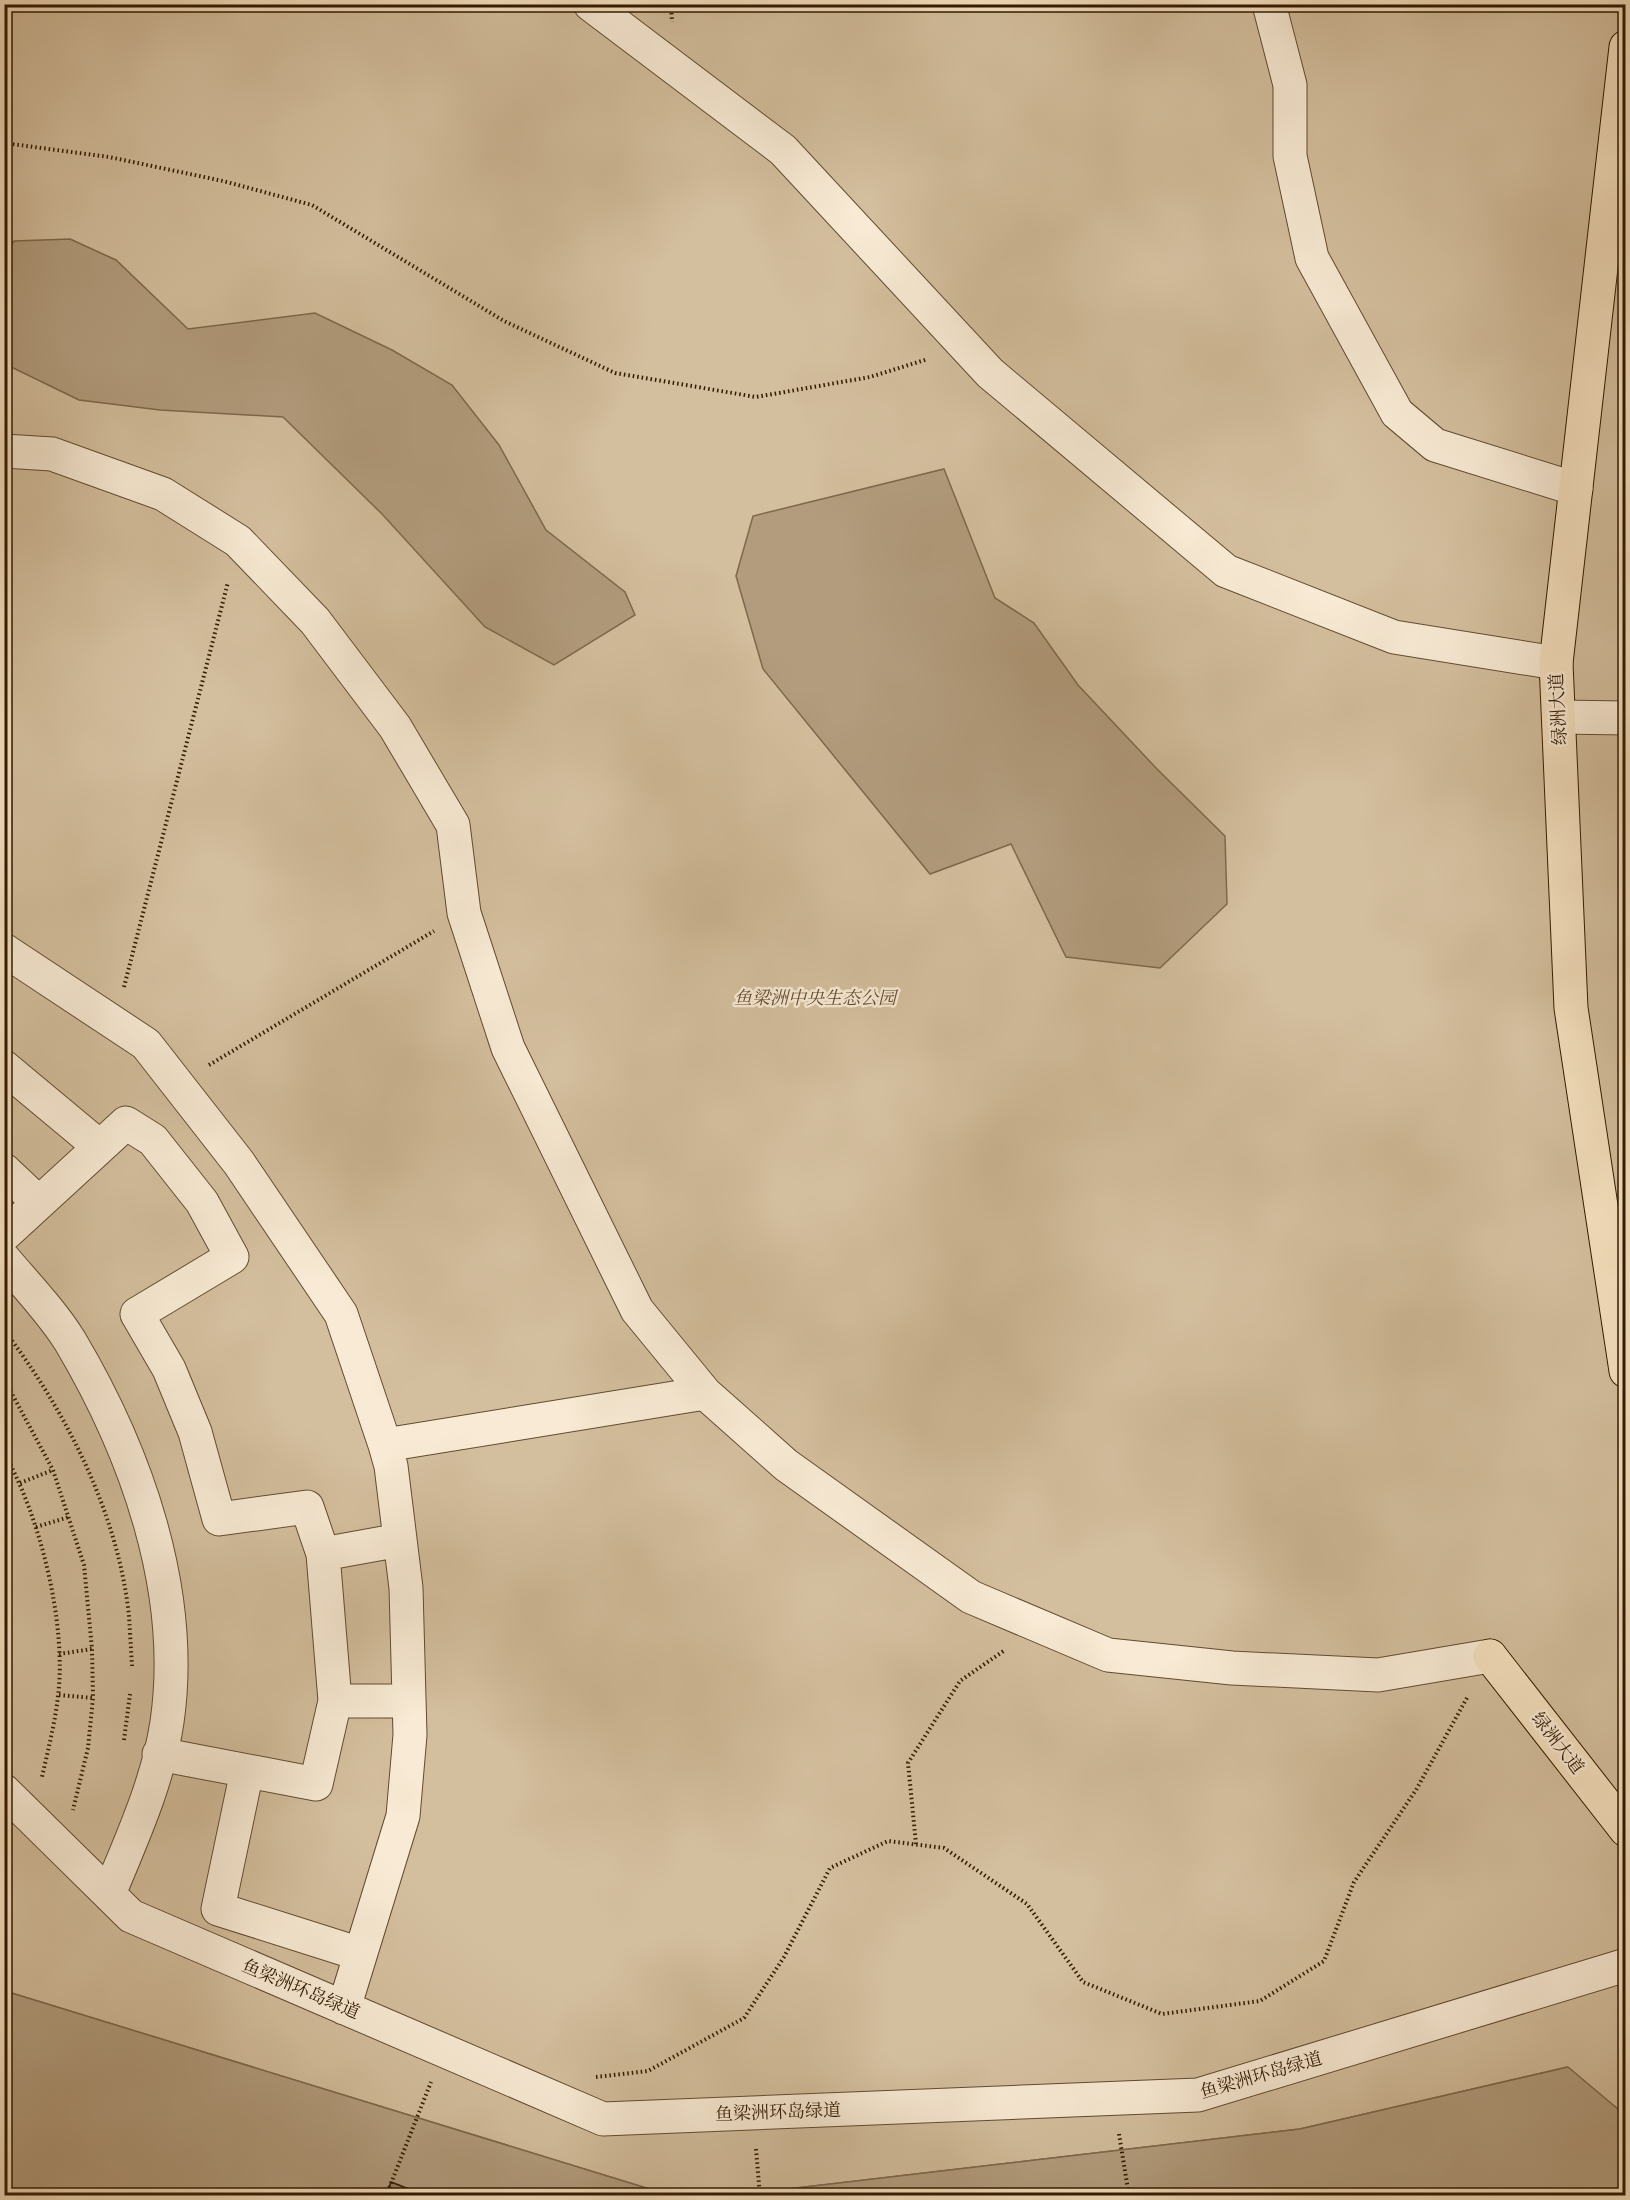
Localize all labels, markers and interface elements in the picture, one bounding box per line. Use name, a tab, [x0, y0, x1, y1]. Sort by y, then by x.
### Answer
street label: 绿洲大道	[1542, 672, 1573, 746]
park label: 鱼梁洲中央生态公园	[734, 984, 899, 1011]
street label: 绿洲大道	[1526, 1706, 1591, 1779]
street label: 鱼梁洲环岛绿道	[238, 1951, 364, 2026]
street label: 鱼梁洲环岛绿道	[1197, 2044, 1325, 2105]
street label: 鱼梁洲环岛绿道	[715, 2096, 841, 2127]

